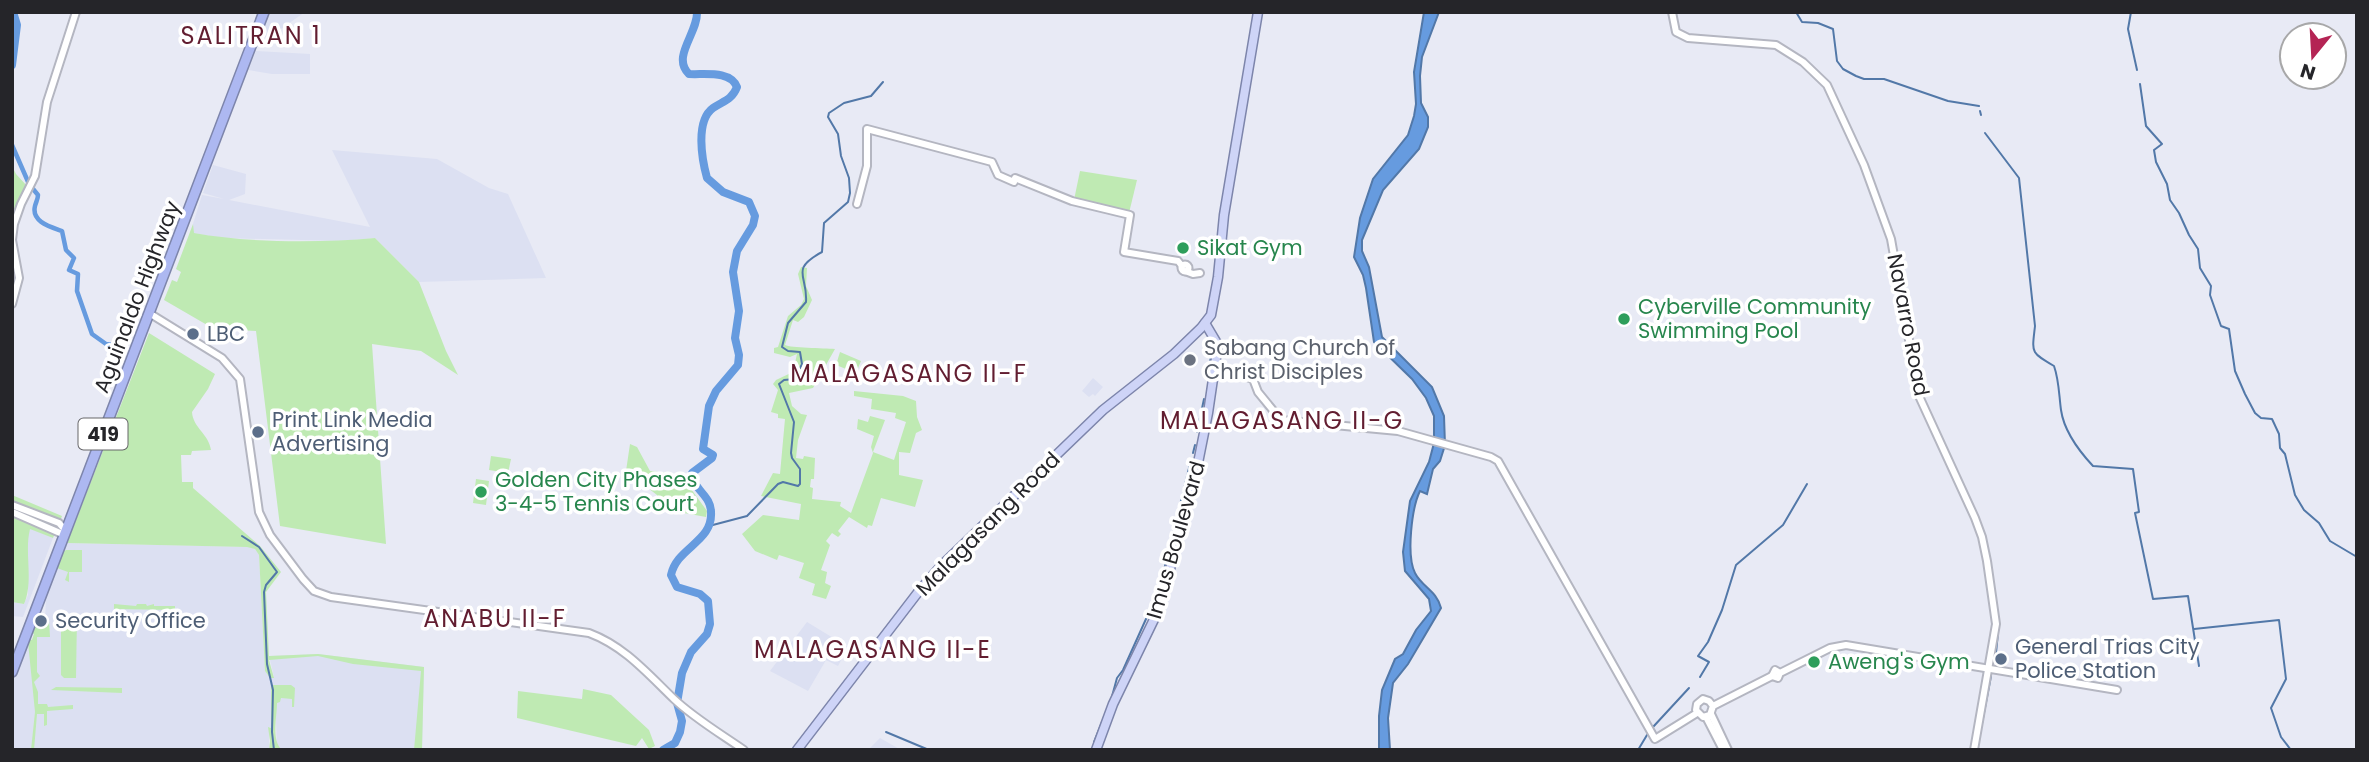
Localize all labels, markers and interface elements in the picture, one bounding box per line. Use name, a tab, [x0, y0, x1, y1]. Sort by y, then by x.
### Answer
district label: SALITRAN 1	[180, 19, 322, 52]
north arrow	[2278, 21, 2348, 91]
text: N	[2297, 57, 2319, 87]
street label: Aguinaldo Highway	[87, 196, 187, 397]
place label: Sikat Gym	[1197, 233, 1303, 262]
marker: Sikat Gym	[1175, 240, 1191, 256]
street label: Navarro Road	[1880, 251, 1936, 398]
place label: Cyberville Community Swimming Pool	[1638, 292, 1872, 345]
marker: Cyberville Community Swimming Pool	[1616, 311, 1632, 327]
place label: LBC	[207, 319, 245, 348]
marker: LBC	[185, 326, 201, 342]
place label: Sabang Church of Christ Disciples	[1204, 333, 1395, 386]
marker: Sabang Church of Christ Disciples	[1182, 352, 1198, 368]
district label: MALAGASANG II-F	[790, 357, 1028, 390]
district label: MALAGASANG II-G	[1160, 404, 1404, 437]
place label: Print Link Media Advertising	[272, 405, 433, 458]
road number: 419	[78, 418, 128, 449]
marker: Print Link Media Advertising	[250, 424, 266, 440]
street label: Malagasang Road	[909, 445, 1066, 602]
street label: Imus Boulevard	[1139, 458, 1212, 622]
place label: Golden City Phases 3-4-5 Tennis Court	[495, 465, 697, 518]
marker: Golden City Phases 3-4-5 Tennis Court	[473, 484, 489, 500]
district label: ANABU II-F	[423, 602, 567, 635]
place label: Security Office	[55, 606, 206, 635]
marker: Security Office	[33, 613, 49, 629]
place label: General Trias City Police Station	[2015, 632, 2200, 685]
district label: MALAGASANG II-E	[754, 633, 992, 666]
place label: Aweng's Gym	[1828, 647, 1970, 676]
marker: General Trias City Police Station	[1993, 651, 2009, 667]
marker: Aweng's Gym	[1806, 654, 1822, 670]

